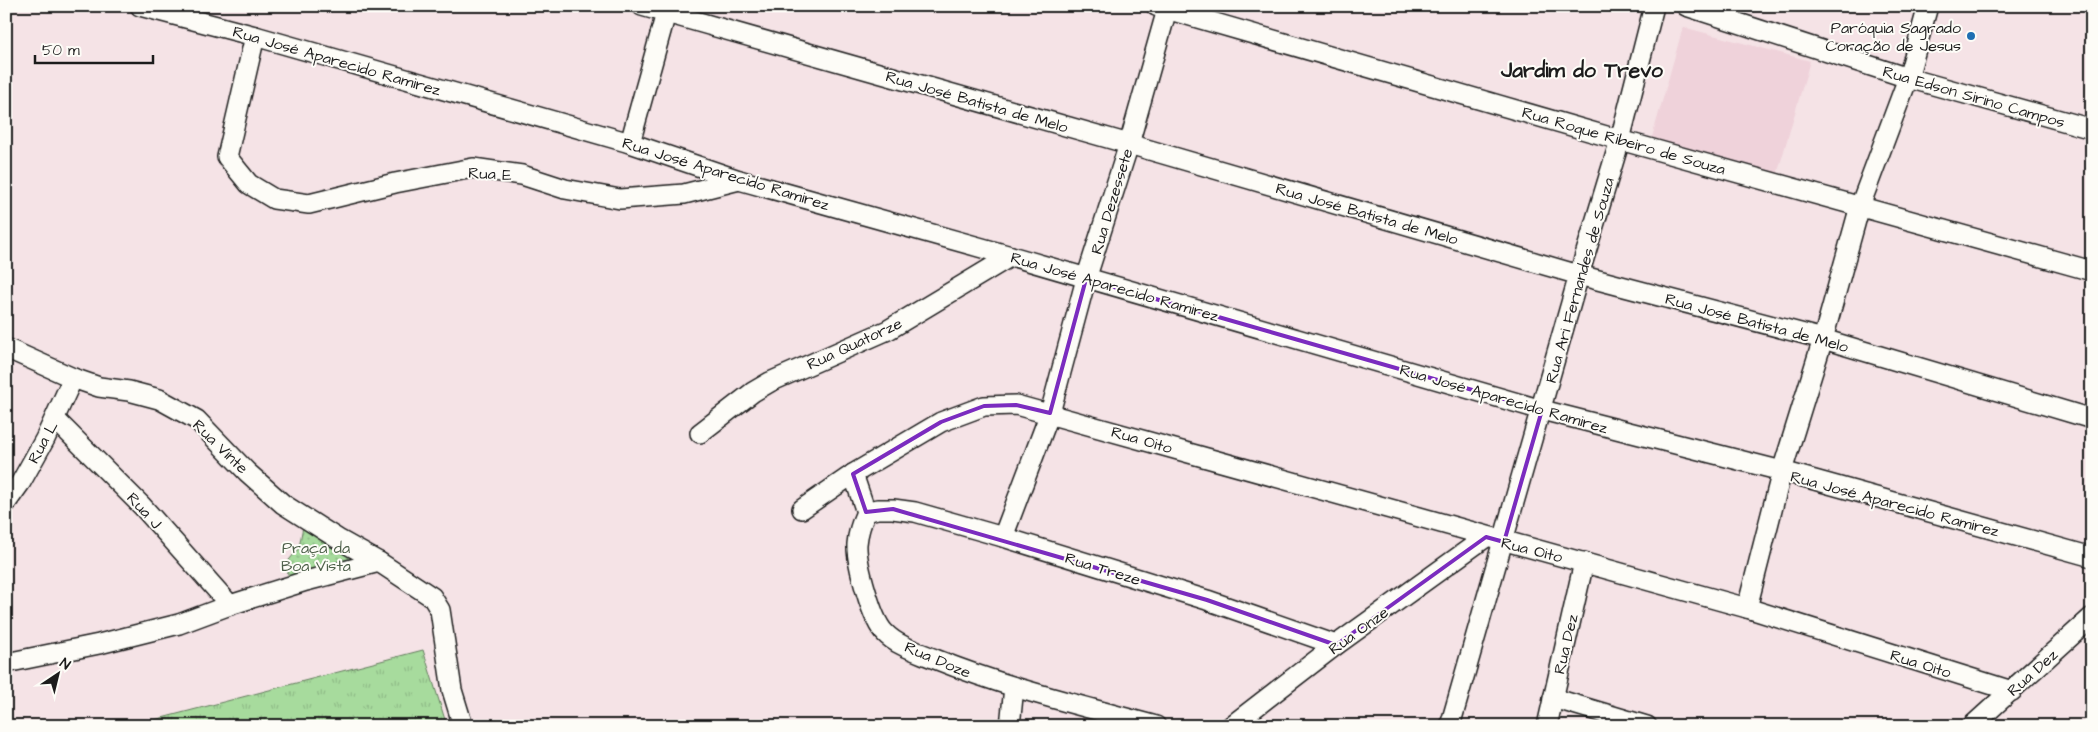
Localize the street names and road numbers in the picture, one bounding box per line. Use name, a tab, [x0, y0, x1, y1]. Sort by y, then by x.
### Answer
street label: Rua José Aparecido Ramirez	[230, 21, 443, 101]
street label: Rua Edson Sirino Campos	[1880, 60, 2067, 134]
street label: Rua José Batista de Melo	[883, 65, 1070, 139]
street label: Rua Roque Ribeiro de Souza	[1519, 101, 1728, 181]
street label: Rua José Aparecido Ramirez	[619, 132, 832, 216]
street label: Rua Dezessete	[1085, 145, 1139, 257]
street label: Rua E	[468, 162, 513, 186]
street label: Rua Ari Fernandes de Souza	[1540, 175, 1620, 386]
street label: Rua José Batista de Melo	[1273, 177, 1460, 251]
street label: Rua José Aparecido Ramirez	[1008, 247, 1221, 327]
street label: Rua José Batista de Melo	[1663, 288, 1851, 358]
street label: Rua Quatorze	[803, 312, 906, 376]
street label: Rua José Aparecido Ramirez	[1397, 359, 1610, 439]
street label: Rua Vinte	[188, 415, 253, 479]
street label: Rua L	[23, 417, 63, 468]
street label: Rua Oito	[1109, 421, 1175, 459]
street label: Rua José Aparecido Ramirez	[1788, 465, 2002, 542]
street label: Rua J	[122, 488, 167, 534]
street label: Rua Oito	[1499, 532, 1565, 568]
street label: Rua Treze	[1062, 547, 1144, 591]
street label: Rua Onze	[1324, 601, 1393, 660]
street label: Rua Dez	[1548, 612, 1584, 676]
street label: Rua Doze	[901, 636, 974, 684]
street label: Rua Oito	[1888, 644, 1954, 684]
street label: Rua Dez	[2003, 644, 2063, 701]

